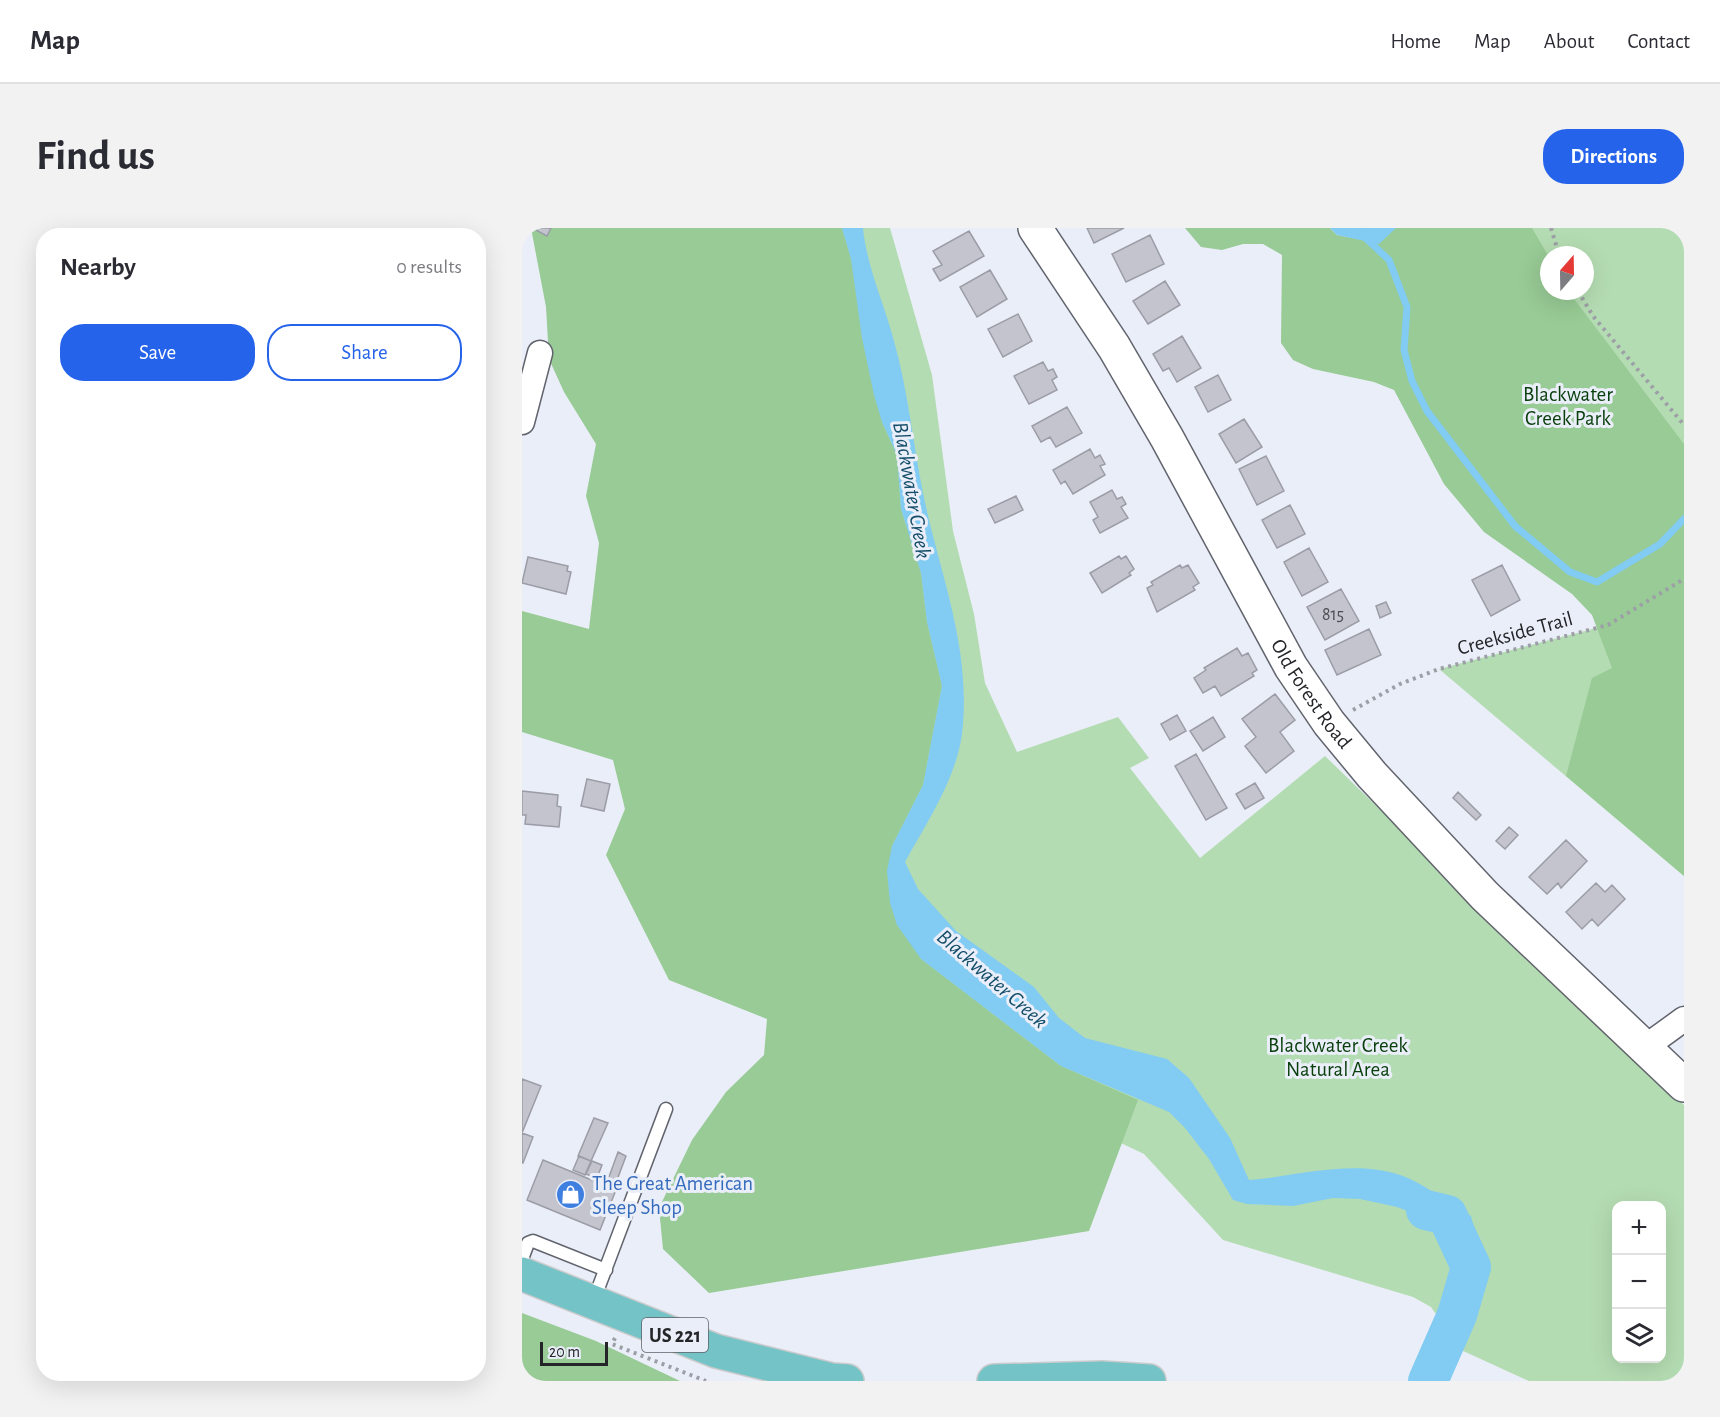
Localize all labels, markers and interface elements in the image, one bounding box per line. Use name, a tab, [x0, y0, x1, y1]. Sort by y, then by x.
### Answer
text: Map	[30, 27, 80, 55]
text: Home	[1390, 31, 1441, 52]
text: Map	[1474, 31, 1511, 52]
text: About	[1544, 31, 1594, 52]
text: Contact	[1627, 31, 1690, 52]
button: Directions	[1543, 129, 1684, 184]
text: Find us	[36, 135, 155, 177]
north arrow	[1540, 246, 1594, 300]
text: Nearby	[60, 254, 136, 280]
text: 0 results	[396, 257, 462, 277]
button: Save	[60, 324, 255, 381]
button: Share	[267, 324, 462, 381]
park label: Blackwater Creek Park	[1523, 384, 1613, 429]
water label: Blackwater Creek	[889, 420, 935, 560]
house number: 815	[1322, 606, 1344, 624]
street label: Creekside Trail	[1455, 608, 1575, 659]
street label: Old Forest Road	[1267, 636, 1356, 753]
water label: Blackwater Creek	[933, 925, 1052, 1032]
park label: Blackwater Creek Natural Area	[1268, 1035, 1408, 1080]
place label: The Great American Sleep Shop	[592, 1173, 753, 1218]
shop icon: The Great American Sleep Shop	[555, 1179, 587, 1211]
map controls	[1612, 1201, 1666, 1363]
button: +	[1612, 1201, 1666, 1255]
button: −	[1612, 1255, 1666, 1309]
button: layers	[1612, 1309, 1666, 1363]
road number: US 221	[642, 1318, 708, 1352]
scale bar	[540, 1339, 608, 1366]
text: 20 m	[549, 1344, 580, 1360]

